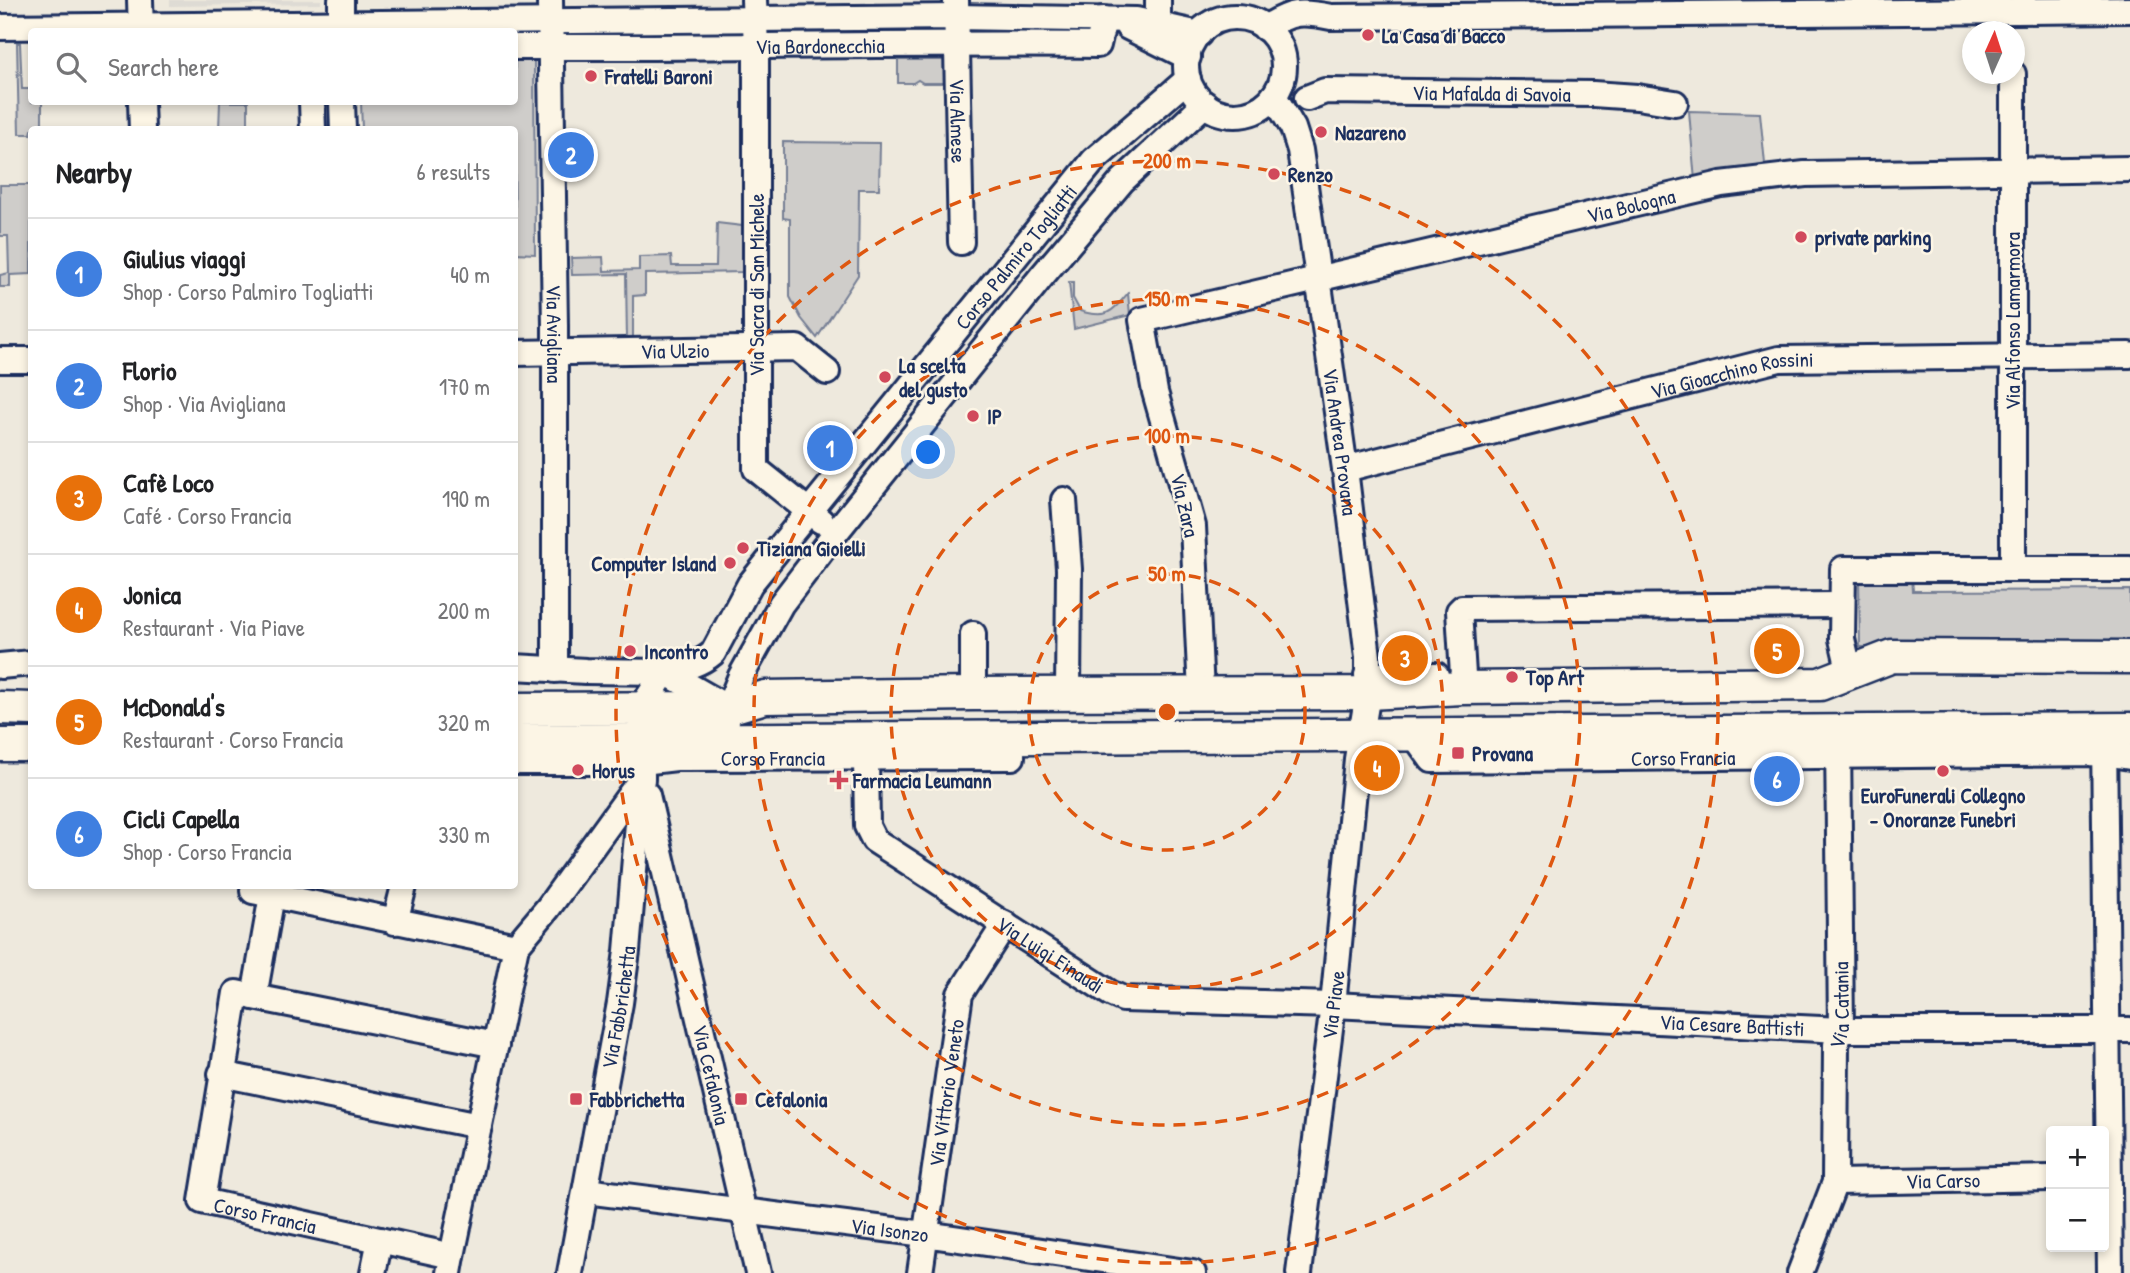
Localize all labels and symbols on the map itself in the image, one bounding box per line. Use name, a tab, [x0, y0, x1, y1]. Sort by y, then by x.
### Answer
place label: La Casa di Bacco	[1382, 21, 1506, 50]
north arrow	[1962, 21, 2025, 84]
marker: La Casa di Bacco	[1360, 27, 1376, 43]
street label: Via Bardonecchia	[755, 30, 885, 61]
place label: Fratelli Baroni	[604, 62, 713, 91]
marker: Fratelli Baroni	[583, 68, 599, 84]
street label: Via Mafalda di Savoia	[1412, 77, 1571, 108]
street label: Via Almese	[943, 78, 974, 164]
place label: Nazareno	[1335, 118, 1407, 147]
marker: Nazareno	[1313, 124, 1329, 140]
pin: 2	[548, 129, 594, 181]
text: 200 m	[1143, 146, 1191, 175]
place label: Renzo	[1288, 160, 1333, 189]
marker: Renzo	[1266, 166, 1282, 182]
street label: Corso Palmiro Togliatti	[948, 178, 1083, 335]
street label: Via Bologna	[1584, 181, 1678, 230]
street label: Via Sacra di San Michele	[742, 193, 771, 377]
place label: private parking	[1815, 223, 1931, 253]
marker: private parking	[1793, 229, 1809, 245]
street label: Via Alfonso Lamarmora	[1998, 232, 2027, 410]
street label: Via Avigliana	[540, 284, 570, 383]
text: 150 m	[1144, 284, 1190, 313]
street label: Via Ulzio	[640, 335, 710, 365]
street label: Via Gioacchino Rossini	[1647, 344, 1814, 406]
place label: La scelta del gusto	[899, 351, 968, 405]
street label: Via Andrea Provana	[1316, 366, 1365, 517]
marker: La scelta del gusto	[877, 369, 893, 385]
place label: IP	[987, 402, 1002, 431]
marker: IP	[965, 408, 981, 424]
text: 100 m	[1144, 421, 1190, 450]
pin: 1	[807, 422, 853, 474]
your location	[911, 435, 945, 469]
street label: Via Zara	[1164, 470, 1206, 540]
place label: Tiziana Gioielli	[756, 534, 866, 563]
marker: Tiziana Gioielli	[735, 540, 751, 556]
place label: Computer Island	[591, 549, 717, 579]
marker: Computer Island	[722, 555, 738, 571]
text: 50 m	[1148, 559, 1186, 588]
pin: 5	[1754, 625, 1800, 677]
pin: 3	[1382, 632, 1428, 684]
place label: Incontro	[644, 637, 709, 666]
marker: Incontro	[622, 643, 638, 659]
place label: Top Art	[1525, 663, 1584, 693]
marker: Top Art	[1504, 669, 1520, 685]
centre of rings	[1155, 700, 1179, 724]
place label: Provana	[1472, 739, 1534, 768]
pin: 4	[1354, 742, 1400, 794]
street label: Corso Francia	[1631, 742, 1735, 772]
street label: Corso Francia	[721, 743, 825, 772]
marker: Provana	[1450, 745, 1466, 761]
pin: 6	[1754, 753, 1800, 805]
place label: Horus	[592, 756, 635, 785]
marker: Horus	[570, 762, 586, 778]
marker: EuroFunerali Collegno - Onoranze Funebri	[1935, 763, 1951, 779]
place label: Farmacia Leumann	[852, 766, 992, 795]
marker: Farmacia Leumann	[831, 772, 847, 788]
place label: EuroFunerali Collegno - Onoranze Funebri	[1861, 781, 2026, 834]
street label: Via Luigi Einaudi	[991, 909, 1110, 1000]
street label: Via Fabbrichetta	[594, 945, 642, 1071]
street label: Via Catania	[1821, 962, 1856, 1053]
street label: Via Piave	[1314, 969, 1352, 1041]
street label: Via Cesare Battisti	[1659, 1007, 1805, 1043]
street label: Via Vittorio Veneto	[921, 1017, 971, 1169]
street label: Via Cefalonia	[686, 1022, 738, 1127]
place label: Fabbrichetta	[589, 1085, 685, 1114]
place label: Cefalonia	[755, 1085, 828, 1114]
marker: Fabbrichetta	[568, 1091, 584, 1107]
marker: Cefalonia	[733, 1091, 749, 1107]
street label: Via Carso	[1906, 1165, 1980, 1195]
street label: Corso Francia	[211, 1190, 319, 1240]
street label: Via Isonzo	[849, 1210, 930, 1249]

